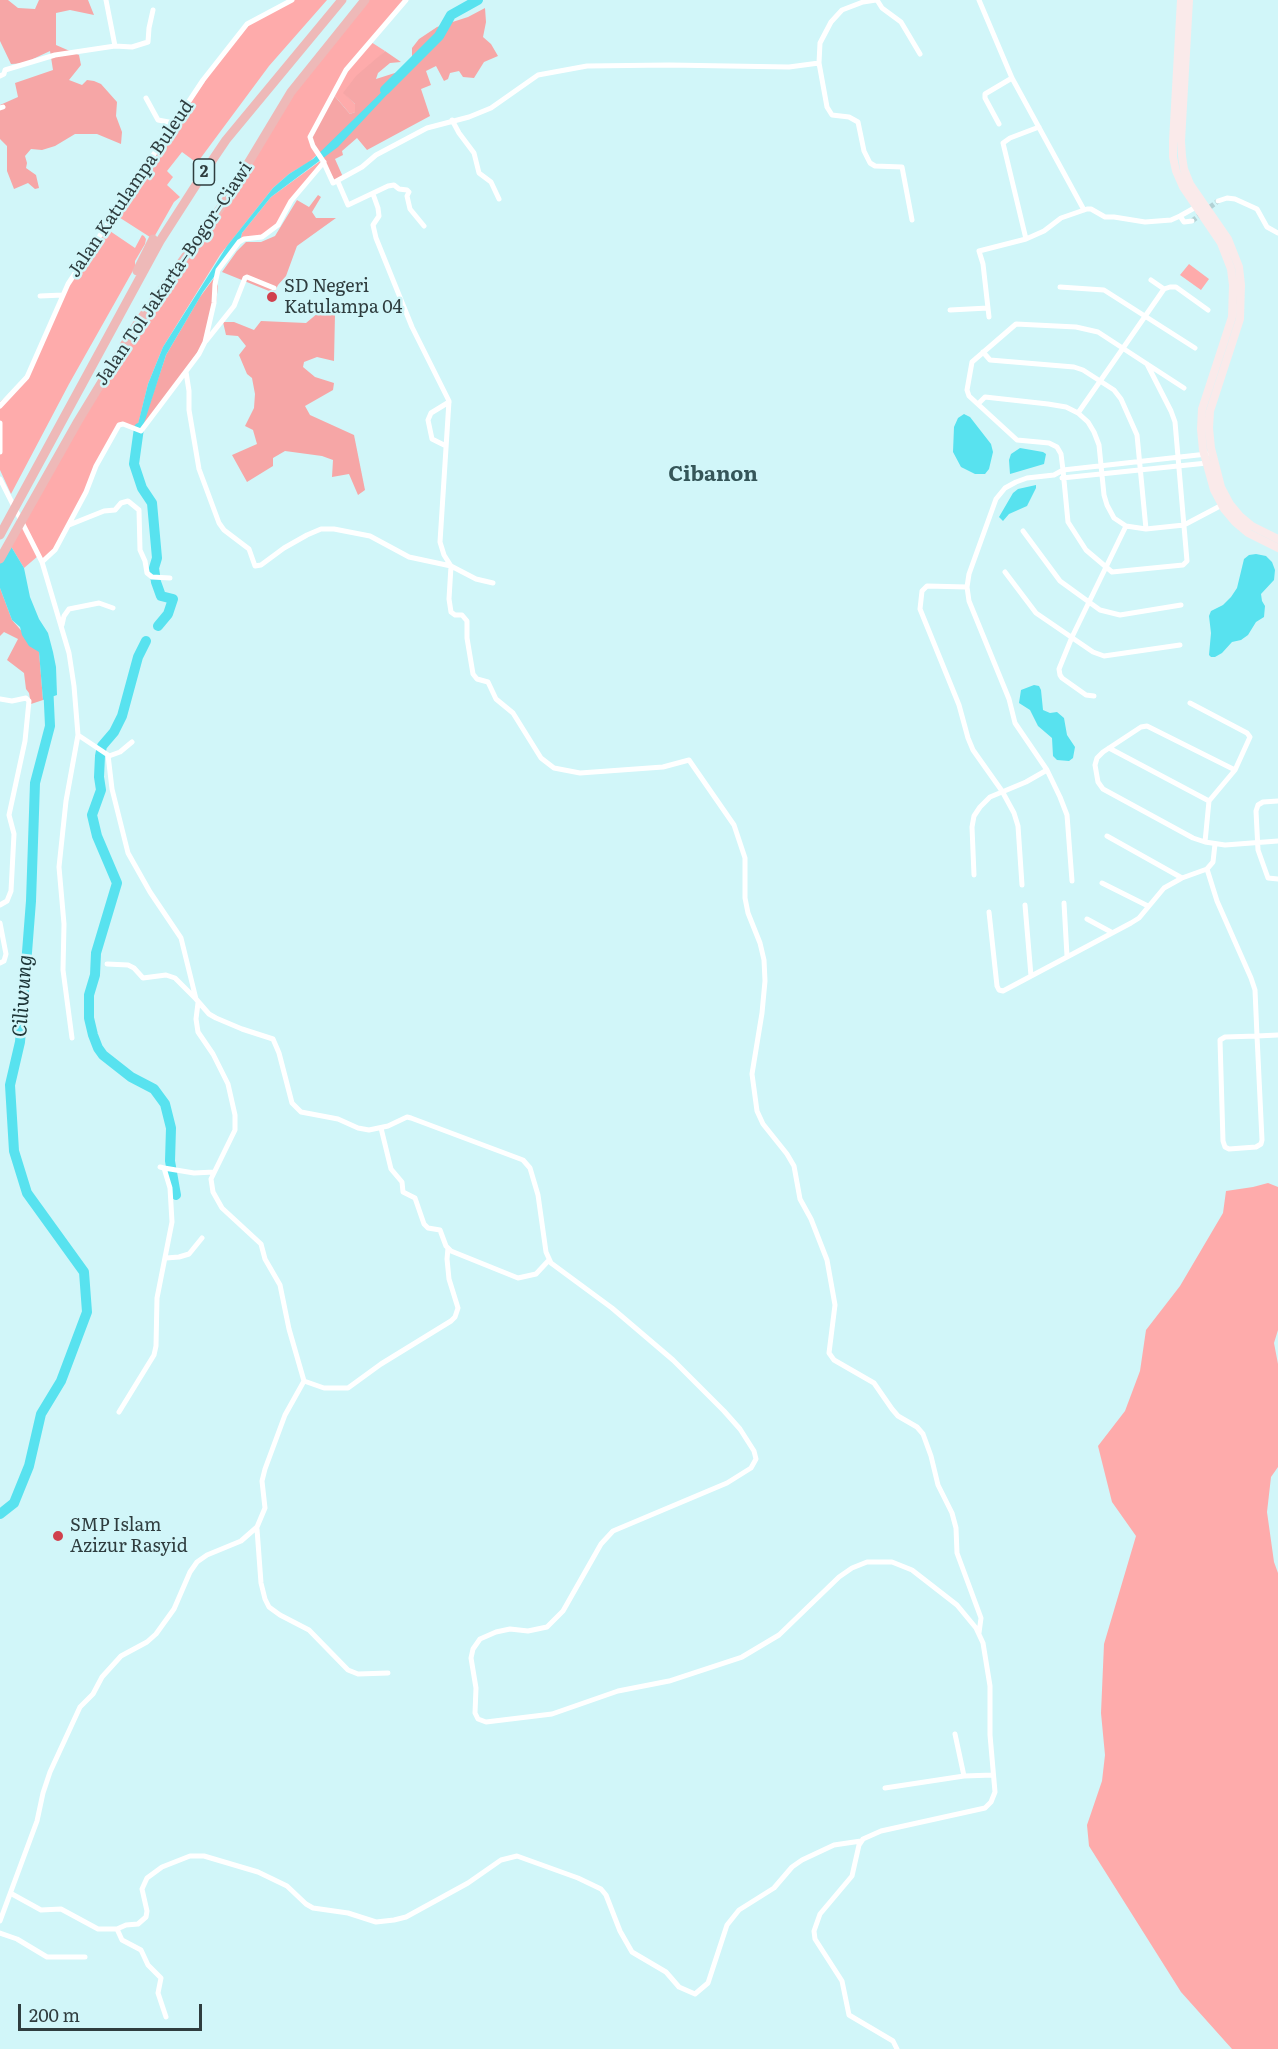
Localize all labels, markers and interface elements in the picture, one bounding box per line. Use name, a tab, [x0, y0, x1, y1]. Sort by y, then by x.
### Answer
street label: Jalan Katulampa Buleud	[64, 96, 198, 282]
street label: Jalan Tol Jakarta–Bogor–Ciawi	[91, 158, 257, 390]
road number: 2	[194, 159, 214, 185]
place label: SD Negeri Katulampa 04	[284, 276, 403, 318]
marker: SD Negeri Katulampa 04	[265, 290, 279, 304]
district label: Cibanon	[668, 462, 758, 488]
water label: Ciliwung	[8, 954, 38, 1038]
place label: SMP Islam Azizur Rasyid	[70, 1515, 188, 1558]
marker: SMP Islam Azizur Rasyid	[51, 1529, 65, 1543]
scale bar	[21, 1992, 206, 2030]
text: 200 m	[29, 2001, 80, 2028]

